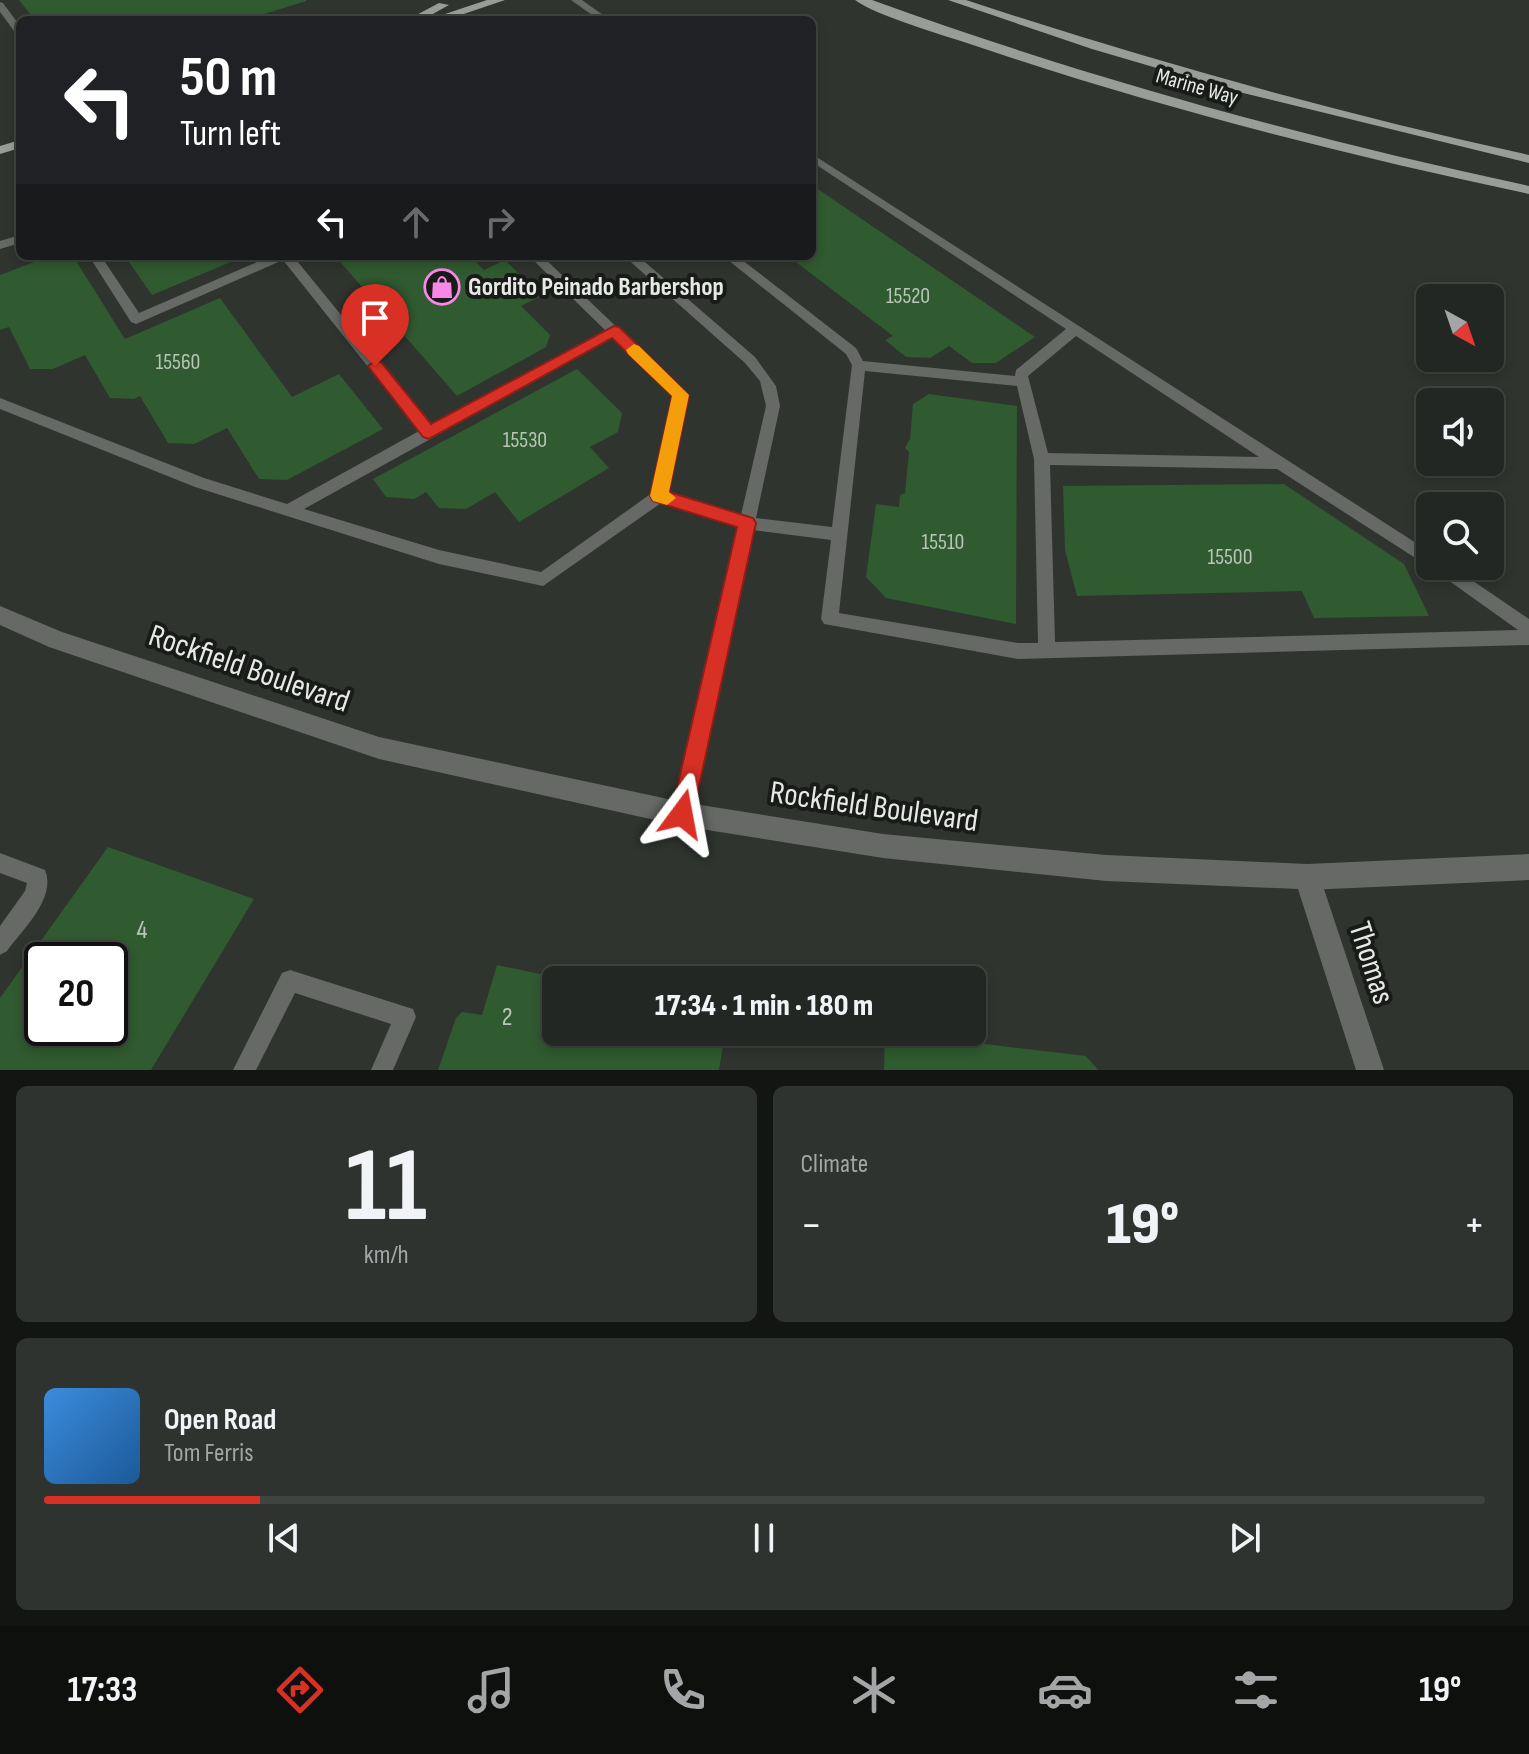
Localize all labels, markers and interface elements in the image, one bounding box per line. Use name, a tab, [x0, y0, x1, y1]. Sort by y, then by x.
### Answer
text: 50 m	[180, 45, 277, 112]
icon: left	[48, 48, 152, 152]
street label: Marine Way	[1153, 62, 1242, 112]
text: Turn left	[180, 113, 281, 156]
icon: left	[310, 200, 354, 244]
icon: ahead	[394, 200, 438, 244]
icon: right	[478, 200, 522, 244]
shop icon: Gordito Peinado Barbershop	[423, 268, 461, 306]
place label: Gordito Peinado Barbershop	[468, 272, 724, 303]
house number: 15520	[886, 283, 930, 310]
pin	[341, 284, 409, 366]
north arrow	[1416, 284, 1504, 372]
map controls	[1416, 284, 1504, 580]
icon: arrive	[353, 296, 397, 340]
house number: 15560	[156, 349, 200, 376]
button: sound	[1416, 388, 1504, 476]
house number: 15530	[503, 427, 547, 454]
button: search	[1416, 492, 1504, 580]
house number: 15510	[922, 529, 964, 556]
house number: 15500	[1208, 544, 1252, 571]
street label: Rockfield Boulevard	[144, 616, 354, 722]
position arrow	[640, 772, 724, 856]
street label: Rockfield Boulevard	[767, 773, 981, 841]
house number: 4	[137, 915, 148, 946]
street label: Thomas	[1339, 917, 1403, 1009]
speed limit sign: 20	[24, 942, 128, 1046]
text: 17:34 · 1 min · 180 m	[655, 988, 873, 1024]
house number: 2	[502, 1002, 512, 1033]
text: 11	[345, 1125, 427, 1250]
text: Climate	[801, 1149, 868, 1180]
text: 19°	[1106, 1189, 1179, 1261]
text: −	[801, 1199, 822, 1252]
text: +	[1463, 1199, 1485, 1252]
text: km/h	[364, 1240, 409, 1271]
text: Open Road	[164, 1402, 276, 1438]
text: Tom Ferris	[164, 1438, 254, 1469]
icon: previous	[262, 1516, 306, 1560]
icon: pause	[742, 1516, 786, 1560]
icon: next	[1223, 1516, 1267, 1560]
icon: directions	[272, 1662, 328, 1718]
icon: music	[463, 1662, 519, 1718]
icon: phone	[655, 1662, 711, 1718]
icon: climate	[846, 1662, 902, 1718]
icon: car	[1037, 1662, 1093, 1718]
icon: filters	[1228, 1662, 1284, 1718]
text: 17:33	[68, 1669, 137, 1712]
text: 19°	[1419, 1669, 1461, 1712]

